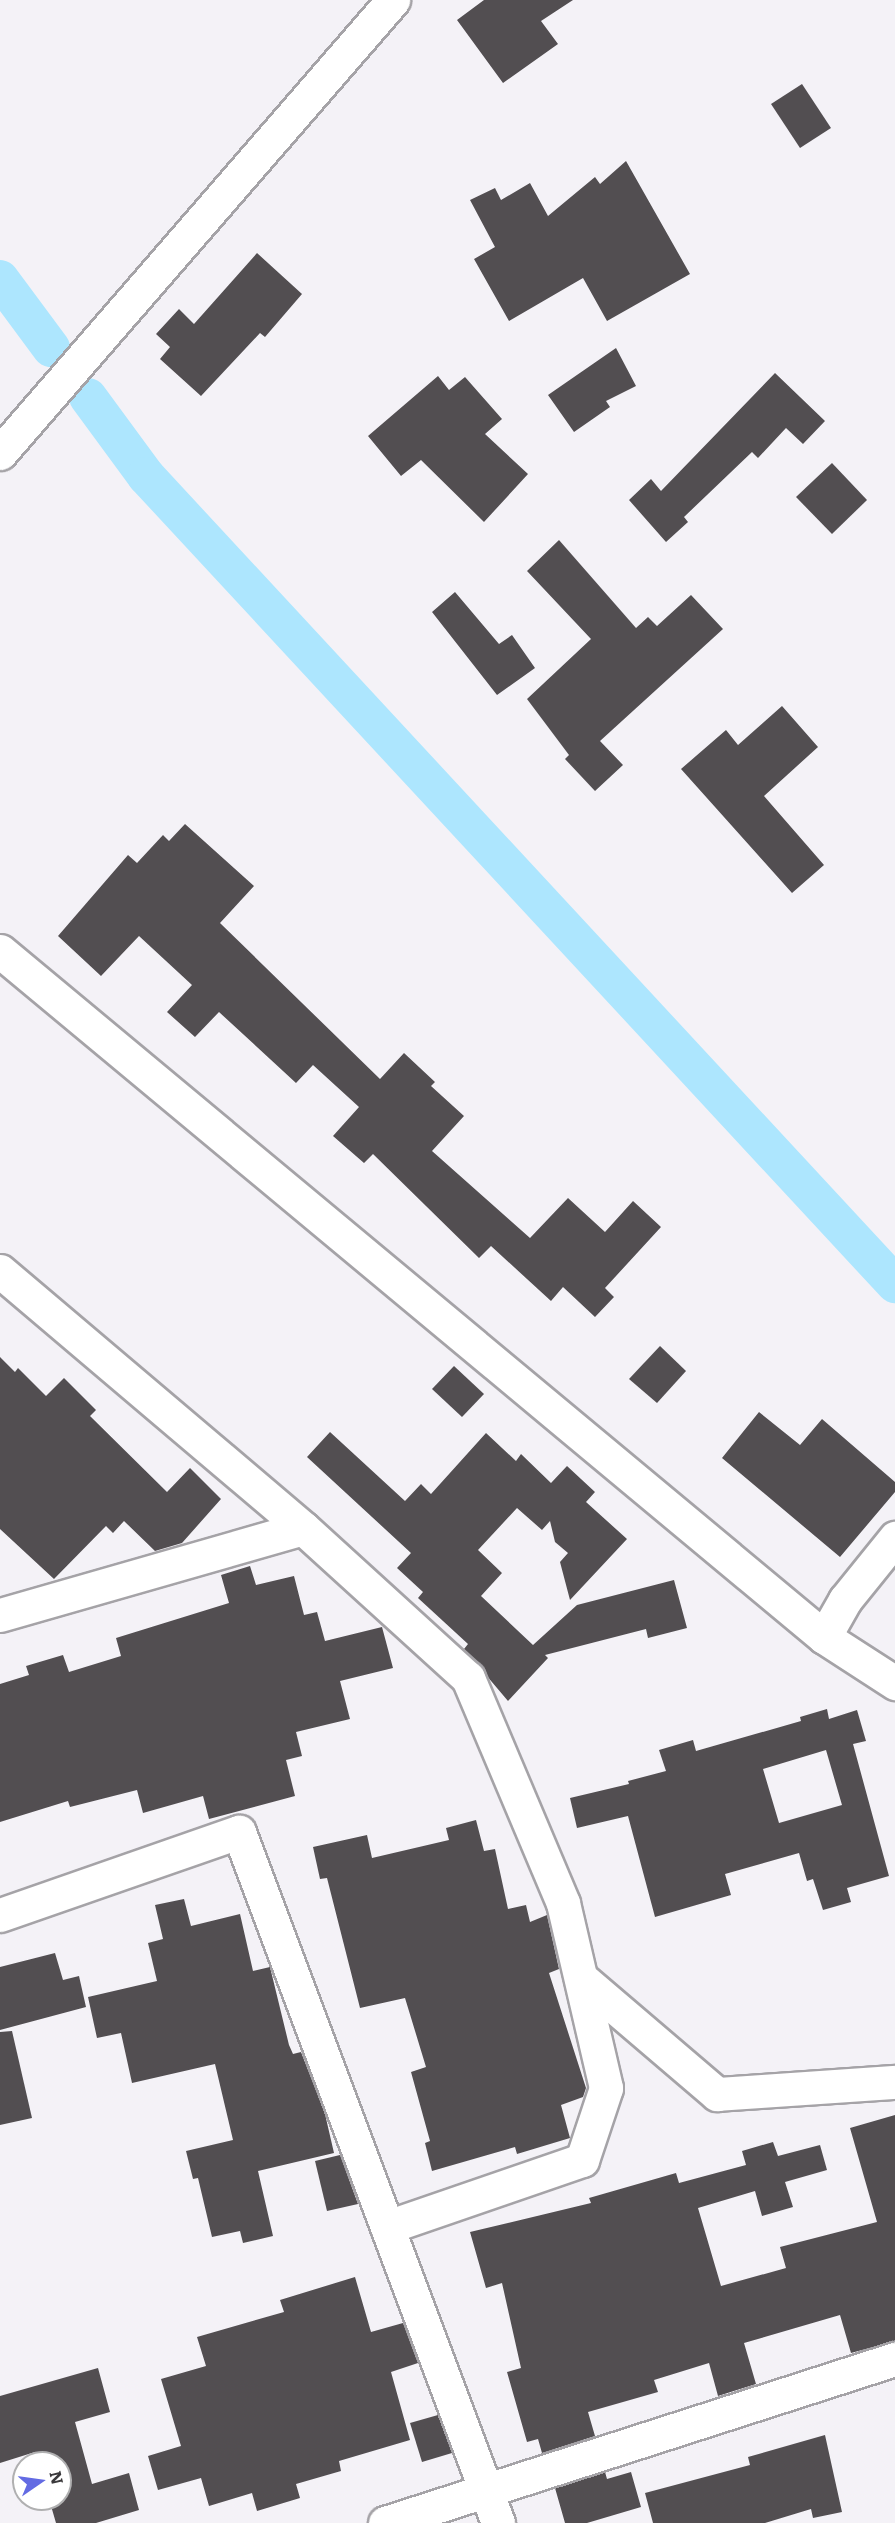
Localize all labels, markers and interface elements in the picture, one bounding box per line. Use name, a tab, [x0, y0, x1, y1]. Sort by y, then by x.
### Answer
north arrow	[12, 2451, 72, 2511]
text: N	[44, 2468, 71, 2487]

